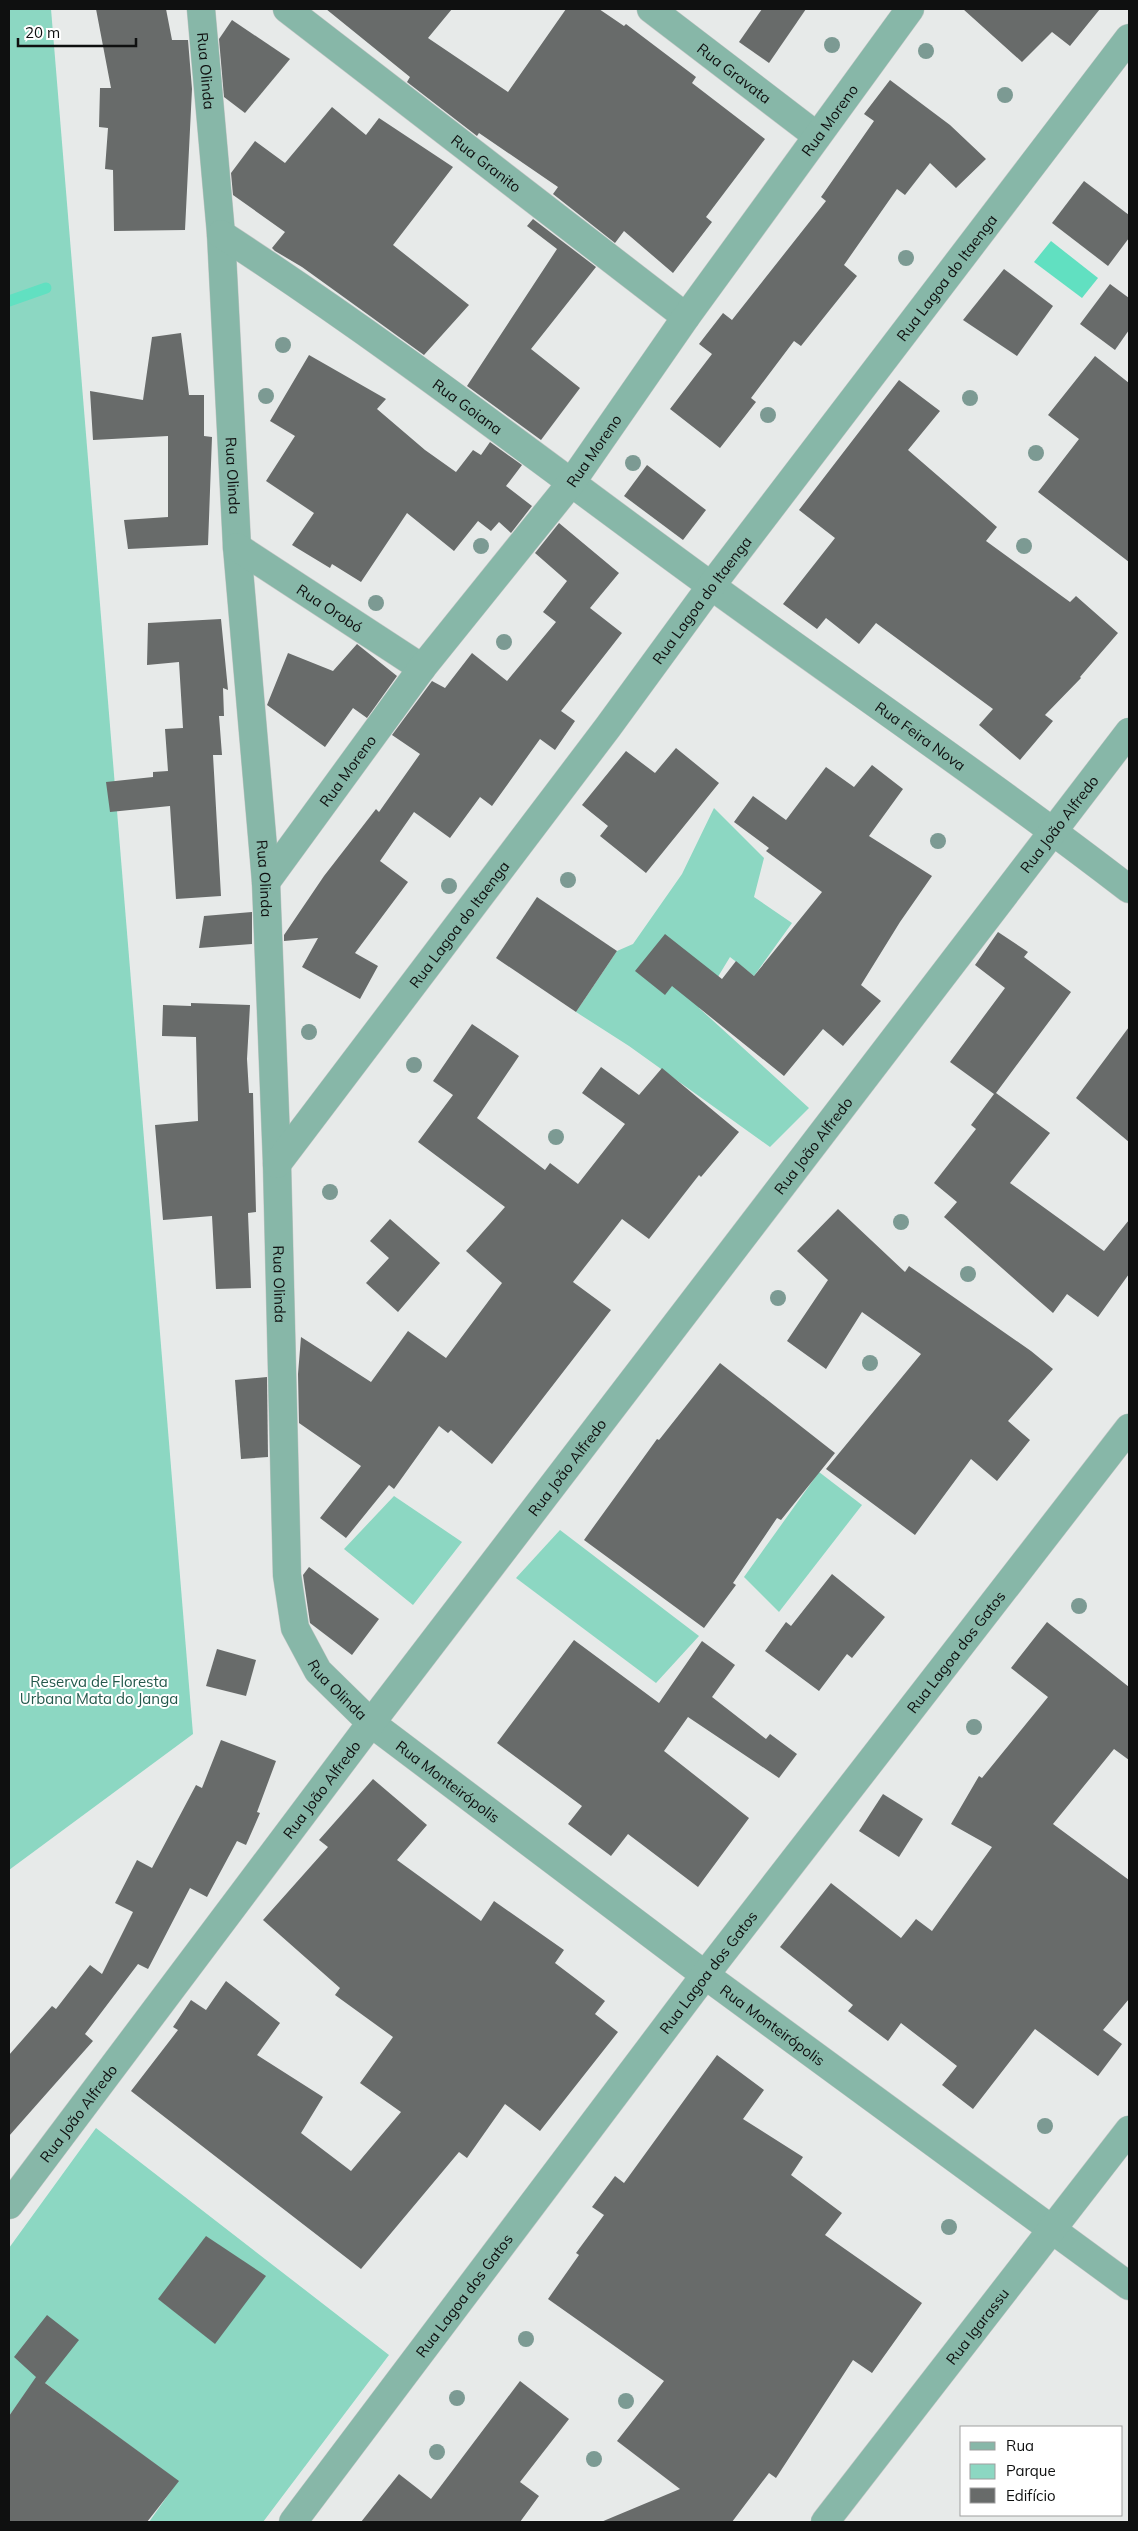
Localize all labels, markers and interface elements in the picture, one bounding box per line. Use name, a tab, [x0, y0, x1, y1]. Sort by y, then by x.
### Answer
scale bar	[18, 15, 135, 47]
text: 20 m	[25, 23, 60, 42]
street label: Rua Olinda	[194, 31, 219, 110]
street label: Rua Gravata	[694, 38, 775, 107]
street label: Rua Moreno	[797, 80, 862, 160]
street label: Rua Granito	[448, 130, 525, 196]
street label: Rua Lagoa do Itaenga	[892, 210, 1001, 345]
street label: Rua Goiana	[429, 374, 506, 438]
street label: Rua Moreno	[562, 410, 625, 490]
street label: Rua Olinda	[222, 437, 245, 515]
street label: Rua Lagoa do Itaenga	[648, 532, 755, 668]
street label: Rua Orobó	[293, 579, 367, 636]
street label: Rua Feira Nova	[872, 697, 970, 774]
street label: Rua Moreno	[315, 731, 380, 810]
street label: Rua João Alfredo	[1016, 771, 1102, 876]
street label: Rua Olinda	[253, 839, 277, 918]
street label: Rua Lagoa do Itaenga	[405, 857, 513, 991]
street label: Rua João Alfredo	[769, 1093, 856, 1198]
street label: Rua Olinda	[269, 1245, 290, 1323]
street label: Rua João Alfredo	[523, 1415, 610, 1520]
street label: Rua Lagoa dos Gatos	[902, 1587, 1009, 1717]
street label: Rua Olinda	[304, 1656, 371, 1724]
park label: Reserva de Floresta Urbana Mata do Janga	[20, 1672, 178, 1708]
street label: Rua João Alfredo	[278, 1736, 364, 1842]
street label: Rua Monteirópolis	[392, 1736, 504, 1826]
street label: Rua Lagoa dos Gatos	[655, 1907, 761, 2037]
street label: Rua Monteirópolis	[717, 1980, 829, 2069]
street label: Rua João Alfredo	[35, 2060, 121, 2166]
street label: Rua Lagoa dos Gatos	[411, 2230, 517, 2361]
street label: Rua Igarassu	[941, 2284, 1013, 2368]
legend	[960, 2426, 1123, 2516]
text: Rua	[1006, 2436, 1034, 2455]
text: Parque	[1006, 2461, 1056, 2480]
text: Edifício	[1006, 2486, 1056, 2505]

